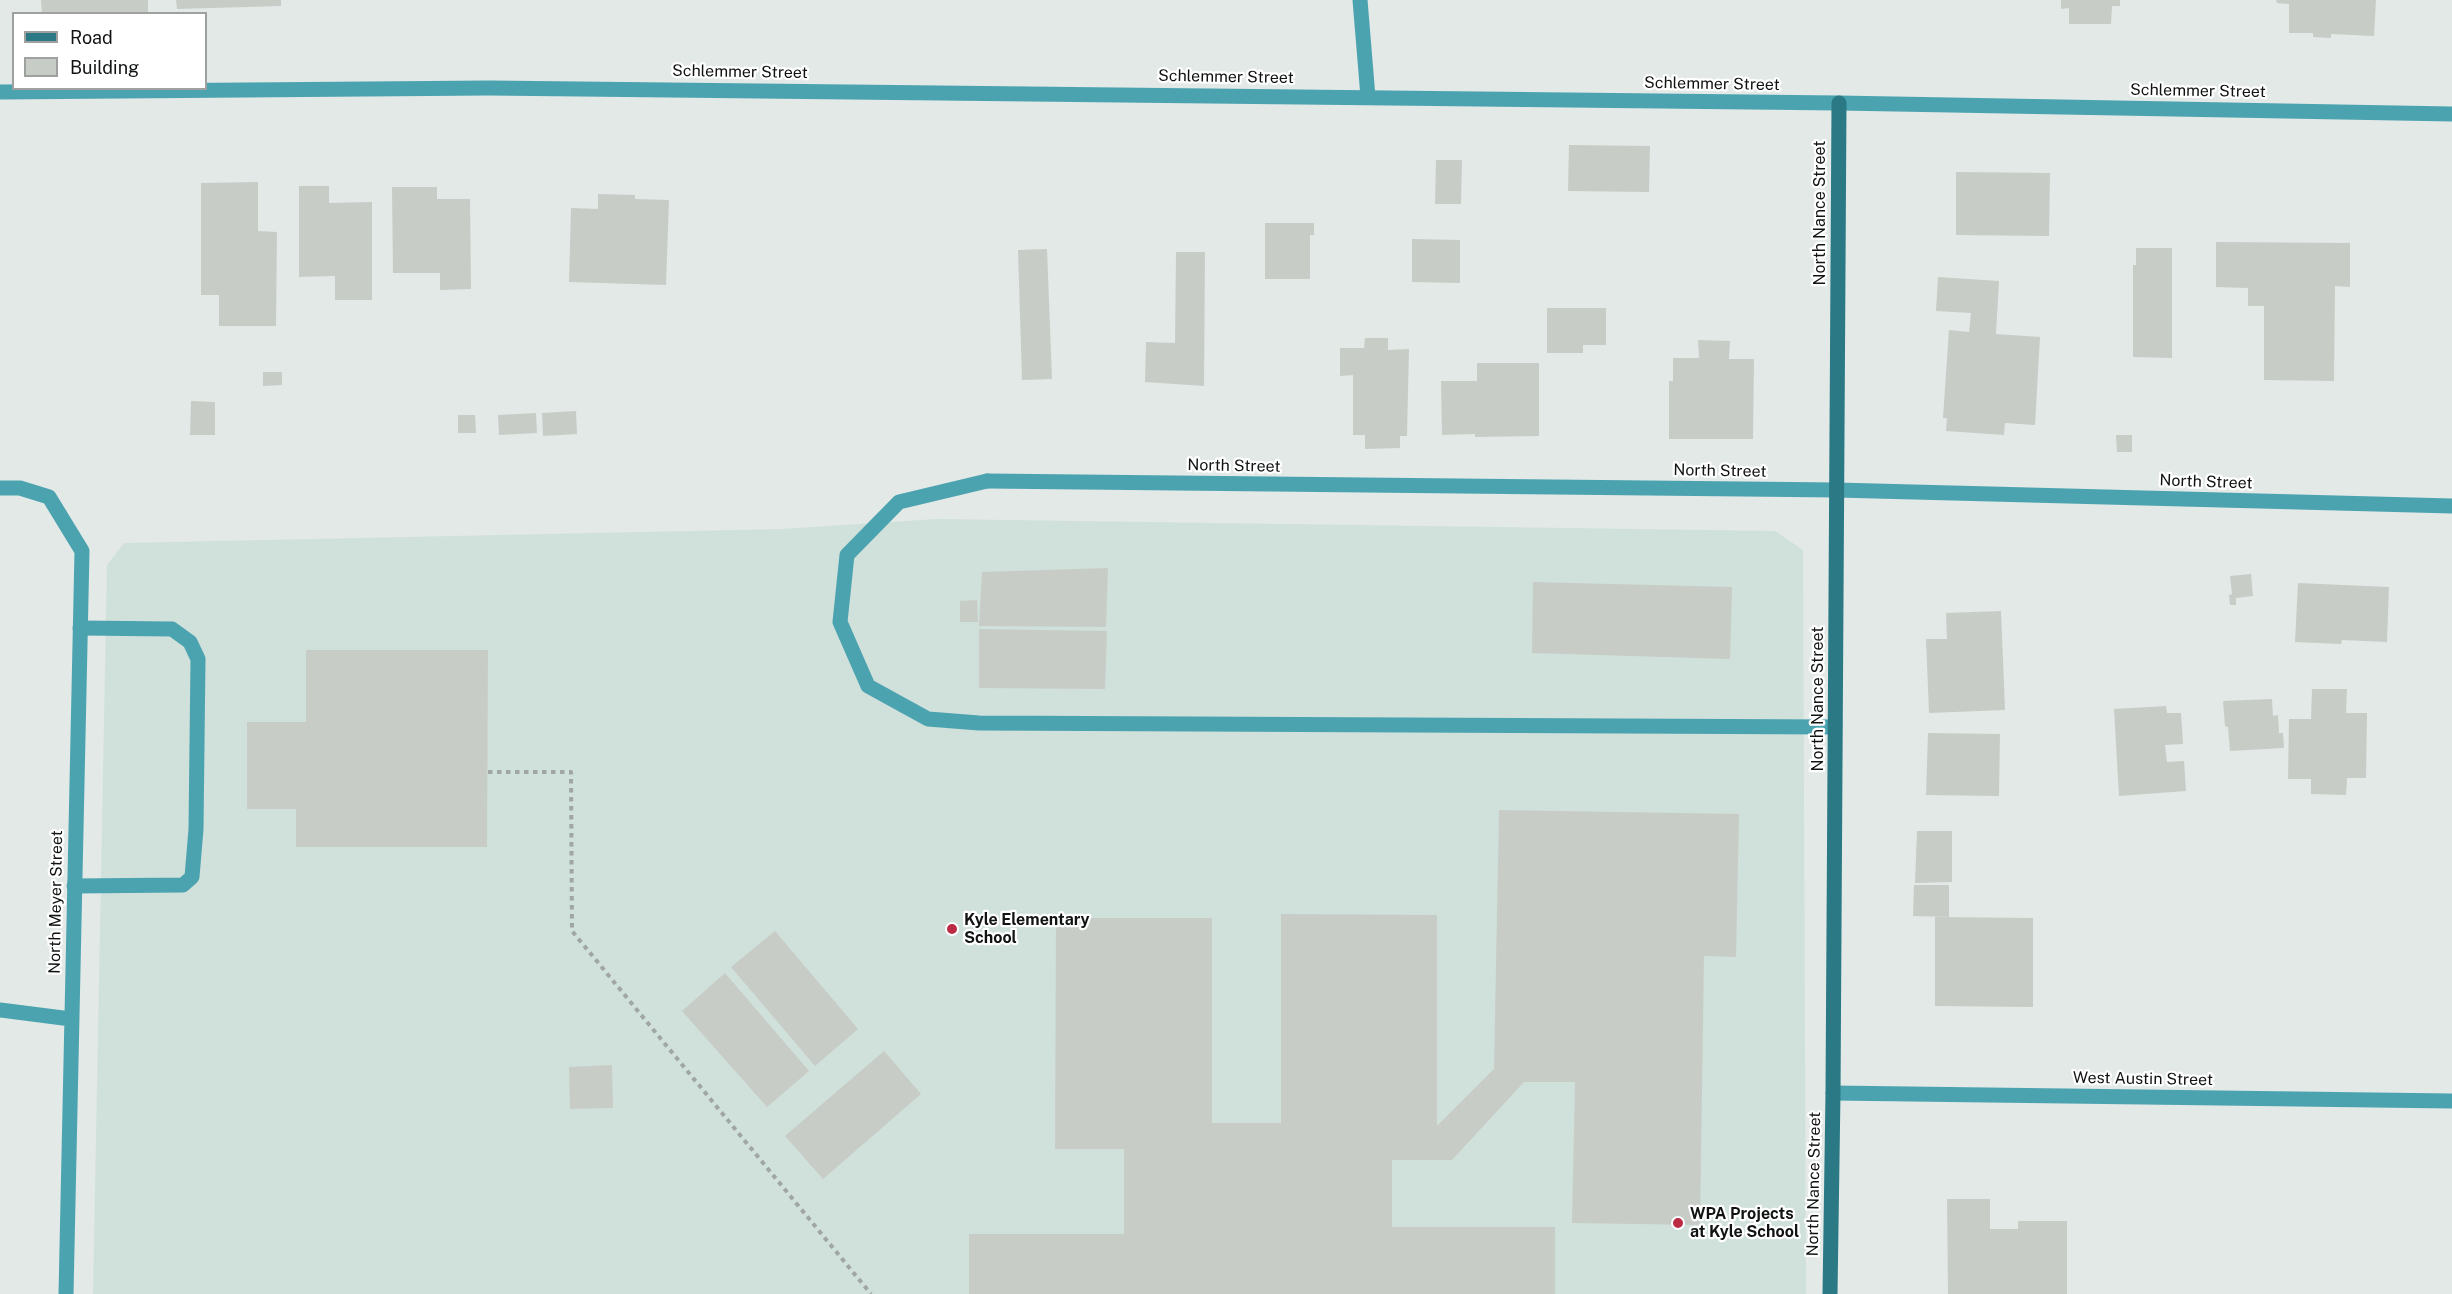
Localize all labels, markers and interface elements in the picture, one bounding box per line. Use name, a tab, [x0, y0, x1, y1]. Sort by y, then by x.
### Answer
legend	[12, 12, 207, 90]
text: Road	[70, 27, 113, 48]
text: Building	[70, 57, 139, 78]
street label: Schlemmer Street	[672, 61, 808, 83]
street label: Schlemmer Street	[1158, 66, 1294, 88]
street label: Schlemmer Street	[1644, 73, 1780, 95]
street label: Schlemmer Street	[2130, 80, 2266, 102]
street label: North Nance Street	[1810, 141, 1830, 285]
street label: North Street	[1187, 456, 1281, 476]
street label: North Street	[1673, 461, 1767, 481]
street label: North Street	[2159, 471, 2253, 493]
street label: North Nance Street	[1808, 627, 1828, 771]
street label: North Meyer Street	[45, 830, 67, 974]
place label: Kyle Elementary School	[964, 910, 1090, 948]
marker: Kyle Elementary School	[945, 922, 959, 936]
street label: West Austin Street	[2073, 1068, 2213, 1090]
street label: North Nance Street	[1803, 1111, 1825, 1257]
place label: WPA Projects at Kyle School	[1690, 1204, 1799, 1242]
marker: WPA Projects at Kyle School	[1671, 1216, 1685, 1230]

